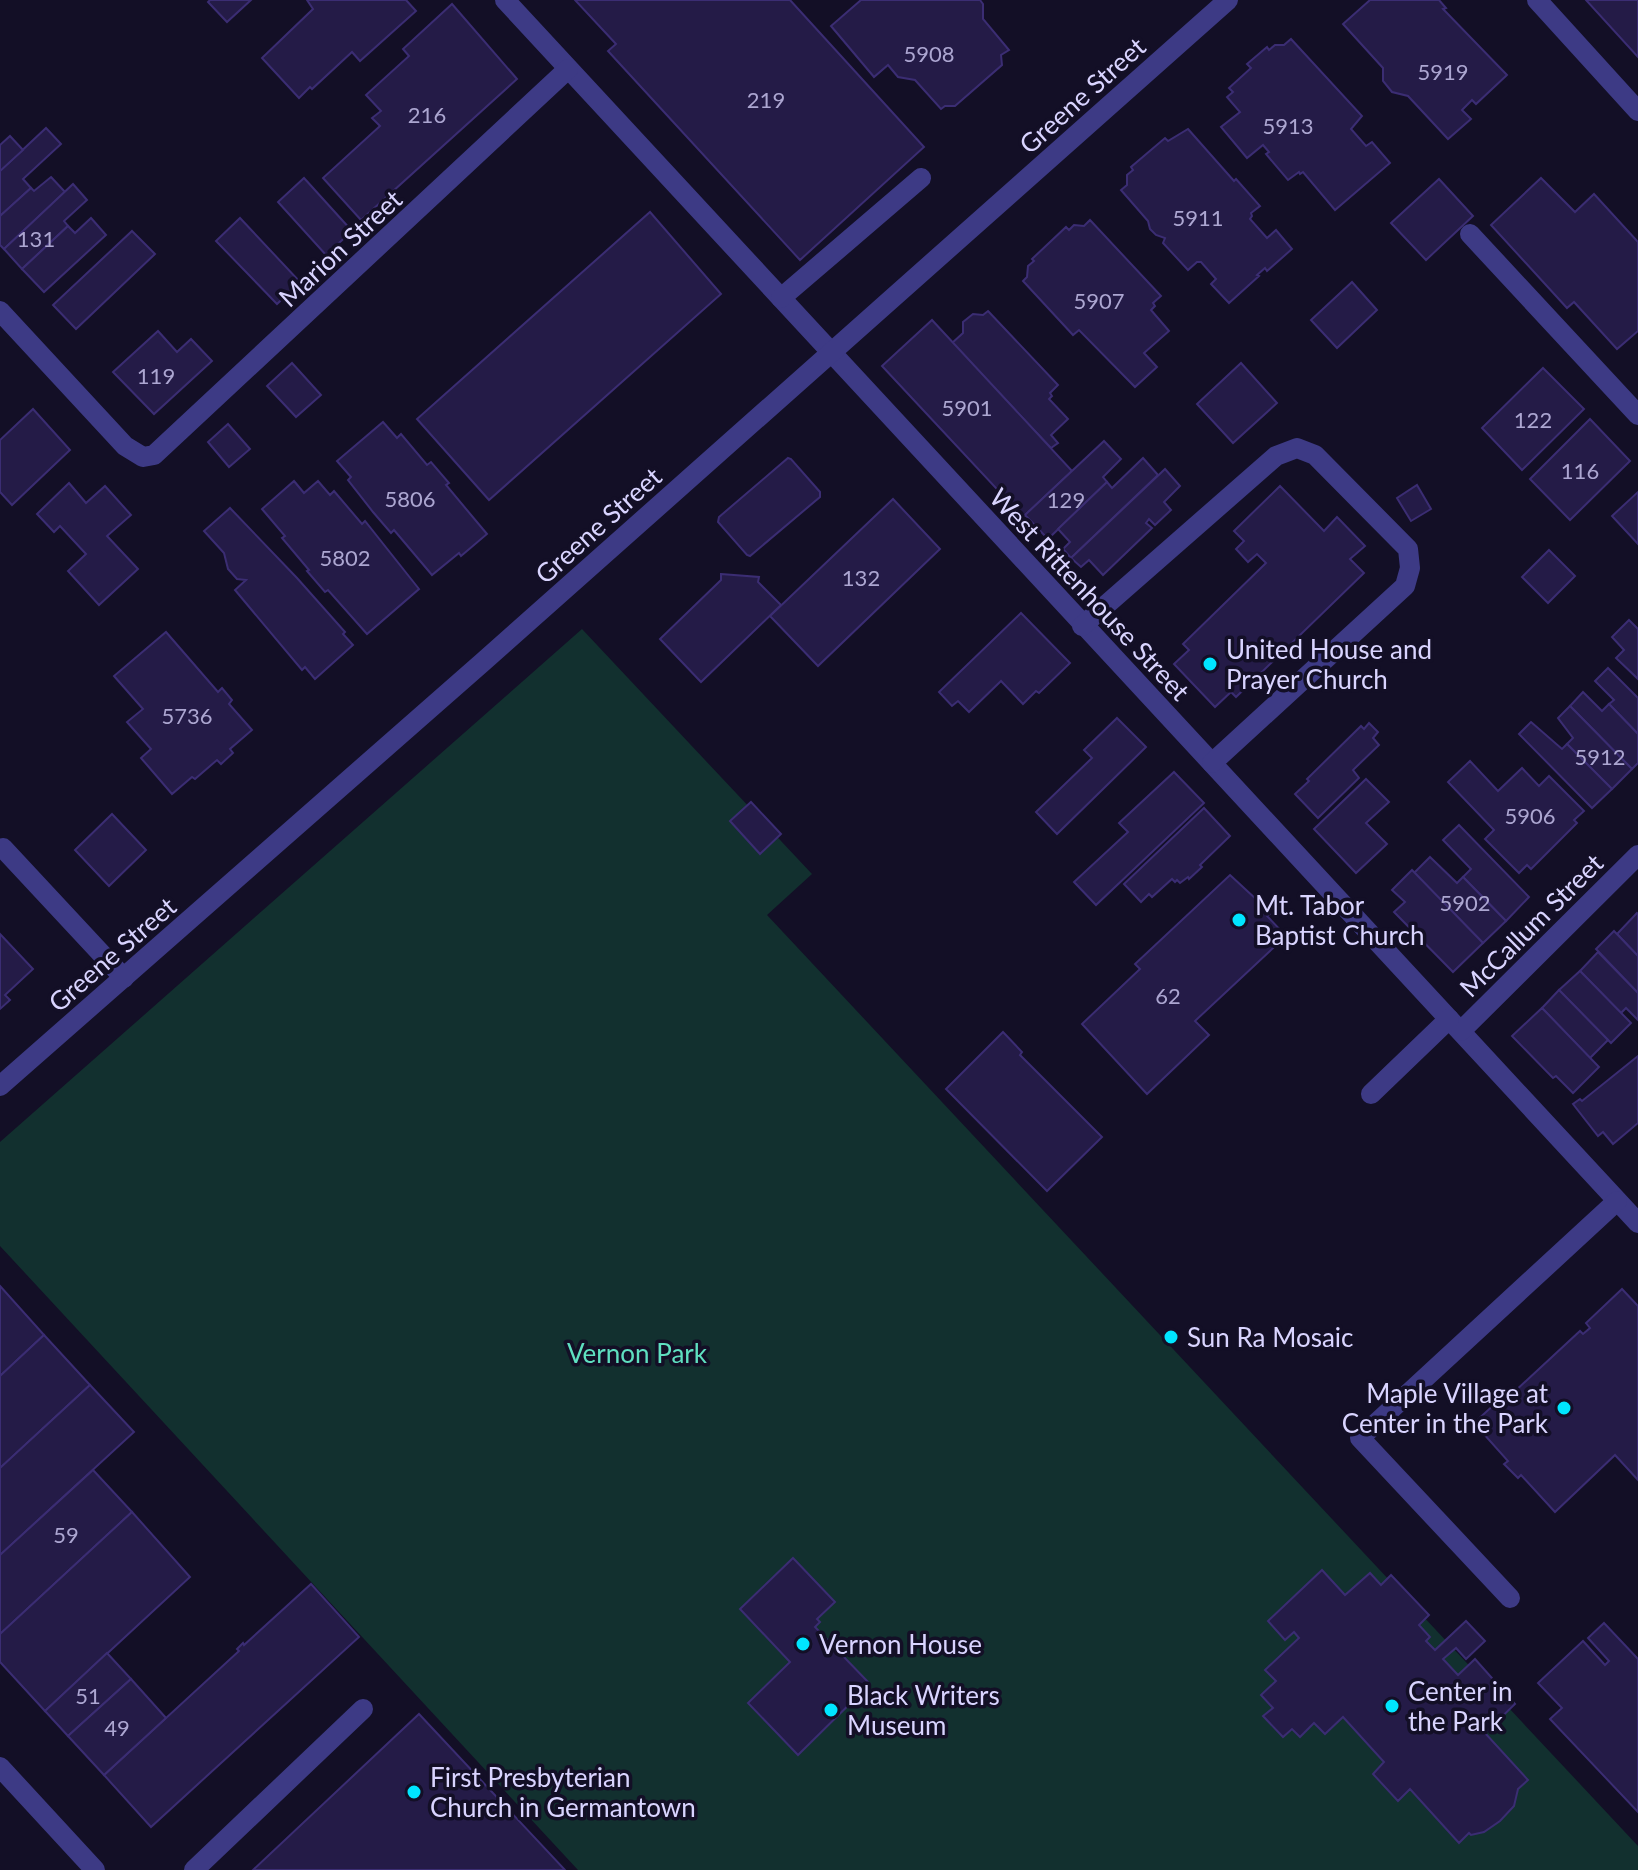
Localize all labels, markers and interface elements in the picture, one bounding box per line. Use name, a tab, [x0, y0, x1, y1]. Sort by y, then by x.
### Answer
street label: Greene Street	[1012, 30, 1152, 160]
house number: 5908	[903, 40, 955, 67]
house number: 5919	[1417, 58, 1469, 85]
house number: 219	[747, 86, 785, 113]
house number: 216	[408, 101, 446, 128]
house number: 5913	[1262, 112, 1314, 139]
street label: Marion Street	[272, 182, 409, 313]
house number: 5911	[1172, 204, 1224, 231]
house number: 131	[17, 225, 55, 252]
house number: 5907	[1073, 287, 1125, 314]
house number: 119	[137, 362, 175, 389]
house number: 5901	[941, 394, 993, 421]
house number: 122	[1514, 406, 1552, 433]
house number: 116	[1561, 457, 1599, 484]
street label: Greene Street	[528, 460, 668, 590]
street label: West Rittenhouse Street	[983, 481, 1197, 707]
house number: 5806	[384, 485, 436, 512]
house number: 129	[1047, 486, 1085, 513]
house number: 5802	[319, 544, 371, 571]
house number: 132	[842, 564, 880, 591]
place label: United House and Prayer Church	[1226, 633, 1432, 695]
marker: United House and Prayer Church	[1201, 655, 1219, 673]
house number: 5736	[161, 702, 213, 729]
house number: 5912	[1574, 743, 1626, 770]
house number: 5906	[1504, 802, 1556, 829]
street label: McCallum Street	[1453, 846, 1610, 1003]
street label: Greene Street	[42, 889, 183, 1018]
place label: Mt. Tabor Baptist Church	[1255, 889, 1424, 951]
house number: 5902	[1439, 889, 1491, 916]
marker: Mt. Tabor Baptist Church	[1230, 911, 1248, 929]
house number: 62	[1155, 982, 1181, 1009]
place label: Sun Ra Mosaic	[1187, 1321, 1354, 1353]
marker: Sun Ra Mosaic	[1162, 1328, 1180, 1346]
park label: Vernon Park	[567, 1337, 708, 1369]
place label: Maple Village at Center in the Park	[1342, 1377, 1549, 1439]
marker: Maple Village at Center in the Park	[1555, 1399, 1573, 1417]
house number: 59	[53, 1521, 79, 1548]
place label: Vernon House	[819, 1628, 982, 1660]
marker: Vernon House	[794, 1635, 812, 1653]
place label: Center in the Park	[1408, 1675, 1512, 1737]
place label: Black Writers Museum	[847, 1679, 1000, 1741]
house number: 51	[75, 1682, 101, 1709]
marker: Center in the Park	[1383, 1697, 1401, 1715]
marker: Black Writers Museum	[822, 1701, 840, 1719]
house number: 49	[104, 1714, 130, 1741]
place label: First Presbyterian Church in Germantown	[430, 1761, 696, 1823]
marker: First Presbyterian Church in Germantown	[405, 1783, 423, 1801]

